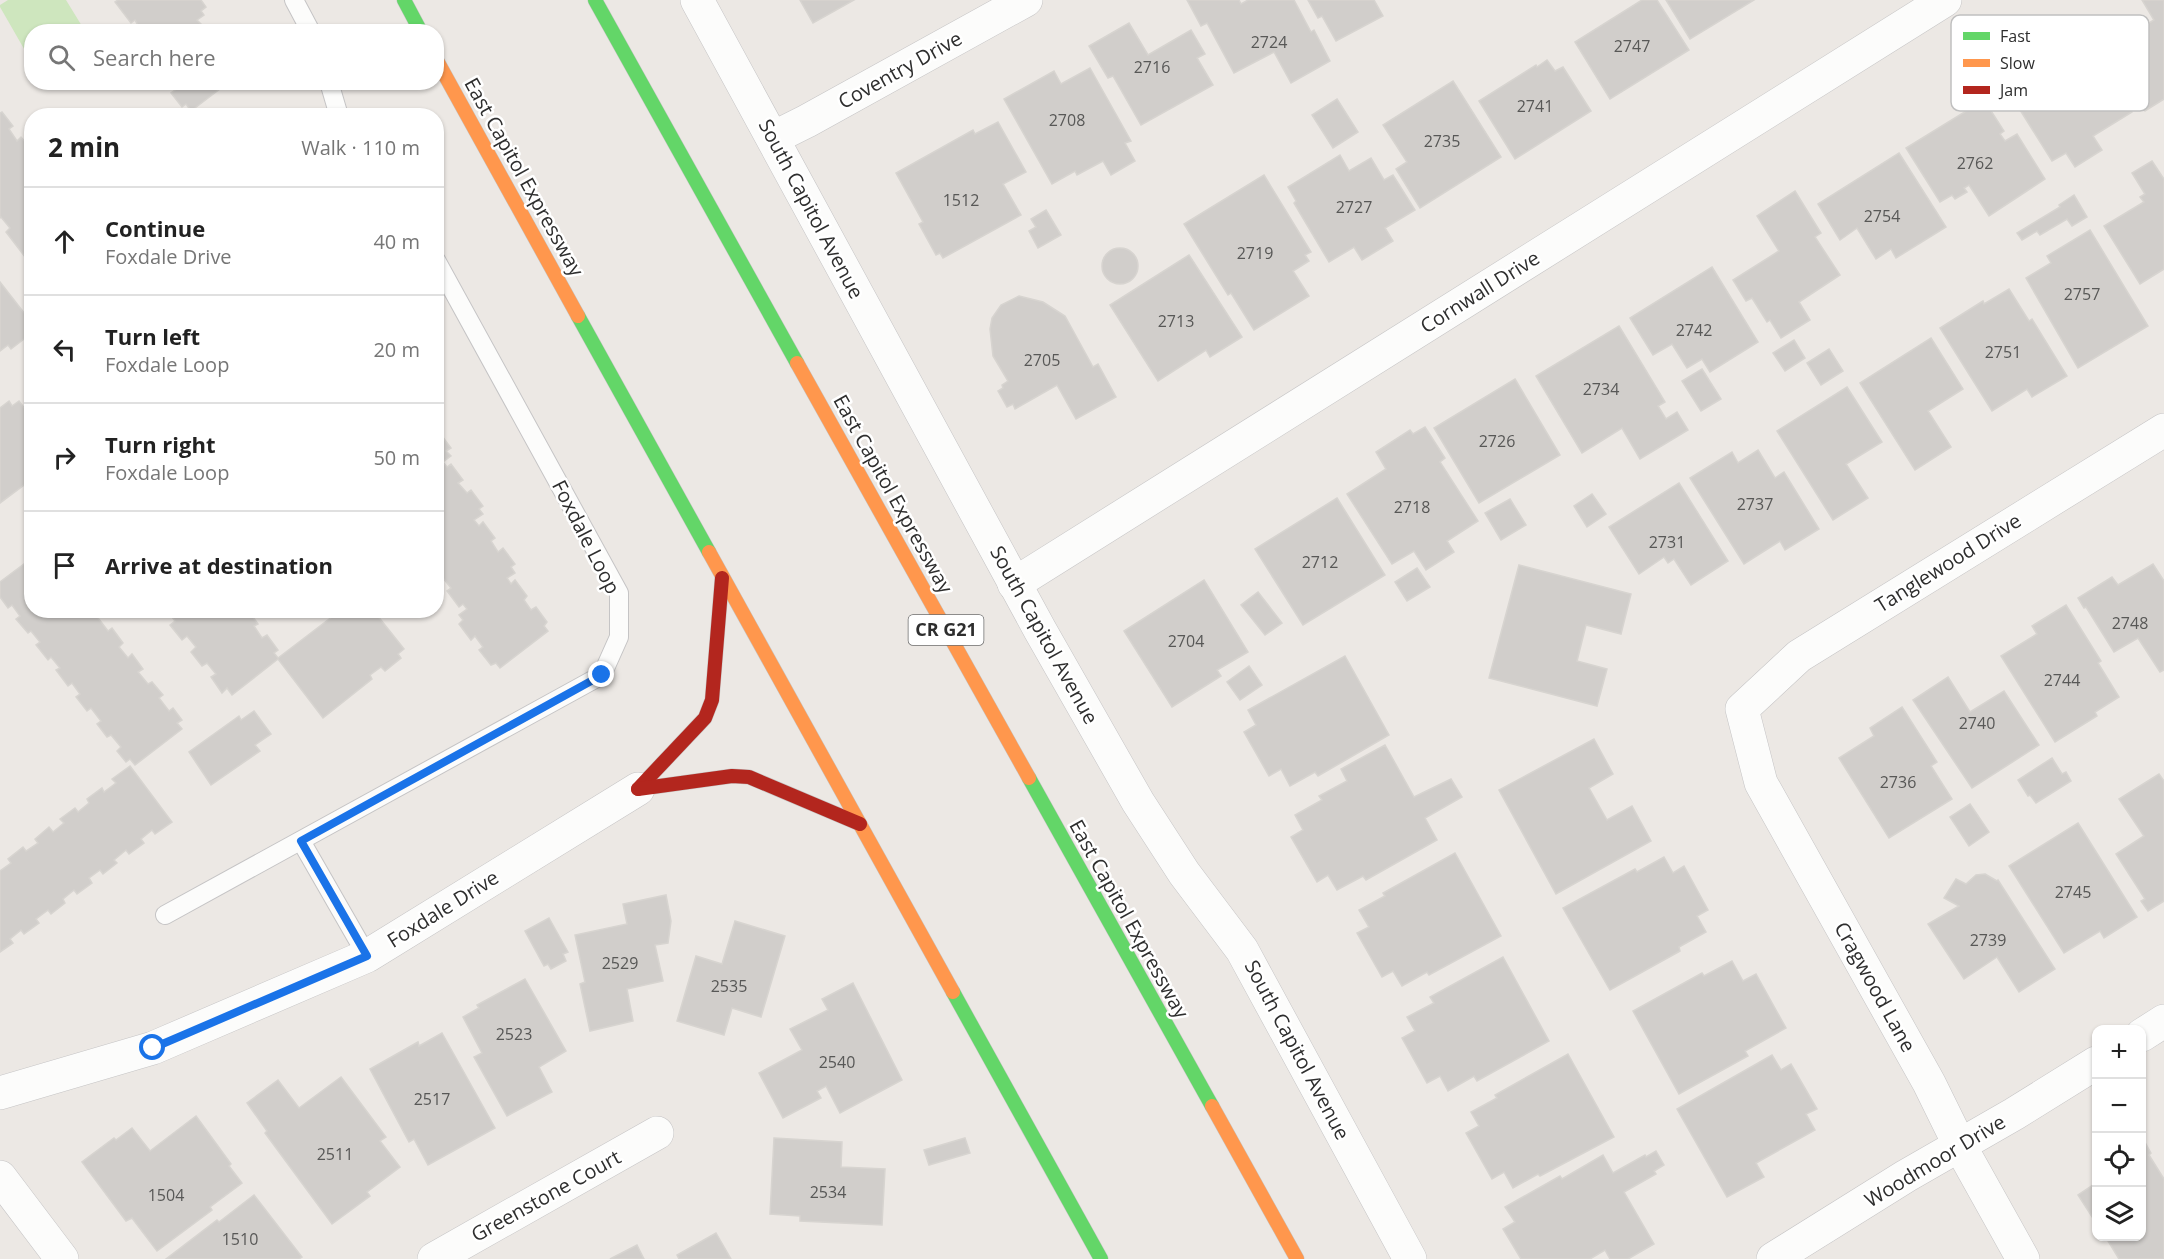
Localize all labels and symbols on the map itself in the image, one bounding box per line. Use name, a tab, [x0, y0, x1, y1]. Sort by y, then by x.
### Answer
legend	[1951, 15, 2149, 111]
street label: Coventry Drive	[833, 24, 966, 115]
text: Fast	[2000, 25, 2031, 47]
house number: 2724	[1251, 31, 1287, 53]
house number: 2747	[1614, 35, 1650, 57]
text: Slow	[2000, 52, 2035, 74]
house number: 2716	[1134, 56, 1170, 78]
street label: East Capitol Expressway	[458, 73, 591, 282]
text: Jam	[1998, 79, 2028, 101]
house number: 2741	[1517, 95, 1553, 117]
house number: 2708	[1049, 109, 1085, 131]
street label: South Capitol Avenue	[753, 114, 870, 303]
house number: 2735	[1424, 130, 1460, 152]
house number: 2762	[1957, 152, 1993, 174]
house number: 1512	[943, 189, 979, 211]
house number: 2727	[1336, 196, 1372, 218]
house number: 2754	[1864, 205, 1900, 227]
house number: 2719	[1237, 242, 1273, 264]
street label: Cornwall Drive	[1415, 244, 1545, 339]
house number: 2757	[2064, 283, 2100, 305]
house number: 2713	[1158, 310, 1194, 332]
house number: 2742	[1676, 319, 1712, 341]
house number: 2751	[1985, 341, 2021, 363]
house number: 2705	[1024, 349, 1060, 371]
house number: 2734	[1583, 378, 1619, 400]
street label: East Capitol Expressway	[827, 390, 960, 599]
house number: 2726	[1479, 430, 1515, 452]
street label: Foxdale Loop	[546, 475, 627, 598]
house number: 2737	[1737, 493, 1773, 515]
house number: 2718	[1394, 496, 1430, 518]
street label: Tanglewood Drive	[1870, 507, 2026, 618]
house number: 2731	[1649, 531, 1685, 553]
street label: South Capitol Avenue	[984, 541, 1105, 729]
house number: 2712	[1302, 551, 1338, 573]
house number: 2748	[2112, 612, 2148, 634]
road number: CR G21	[908, 615, 984, 645]
house number: 2704	[1168, 630, 1204, 652]
route end	[588, 661, 614, 687]
house number: 2744	[2044, 669, 2080, 691]
house number: 2740	[1959, 712, 1995, 734]
house number: 2736	[1880, 771, 1916, 793]
street label: East Capitol Expressway	[1063, 815, 1196, 1024]
street label: Foxdale Drive	[382, 864, 504, 954]
house number: 2745	[2055, 881, 2091, 903]
street label: Cragwood Lane	[1829, 917, 1922, 1057]
house number: 2739	[1970, 929, 2006, 951]
house number: 2529	[602, 952, 638, 974]
street label: South Capitol Avenue	[1239, 955, 1356, 1144]
house number: 2535	[711, 975, 747, 997]
house number: 2523	[496, 1023, 532, 1045]
route start	[139, 1034, 165, 1060]
house number: 2540	[819, 1051, 855, 1073]
house number: 2517	[414, 1088, 450, 1110]
street label: Woodmoor Drive	[1859, 1108, 2010, 1213]
house number: 2511	[317, 1143, 353, 1165]
street label: Greenstone Court	[466, 1143, 625, 1248]
house number: 2534	[810, 1181, 846, 1203]
house number: 1504	[148, 1184, 184, 1206]
house number: 1510	[222, 1228, 258, 1250]

